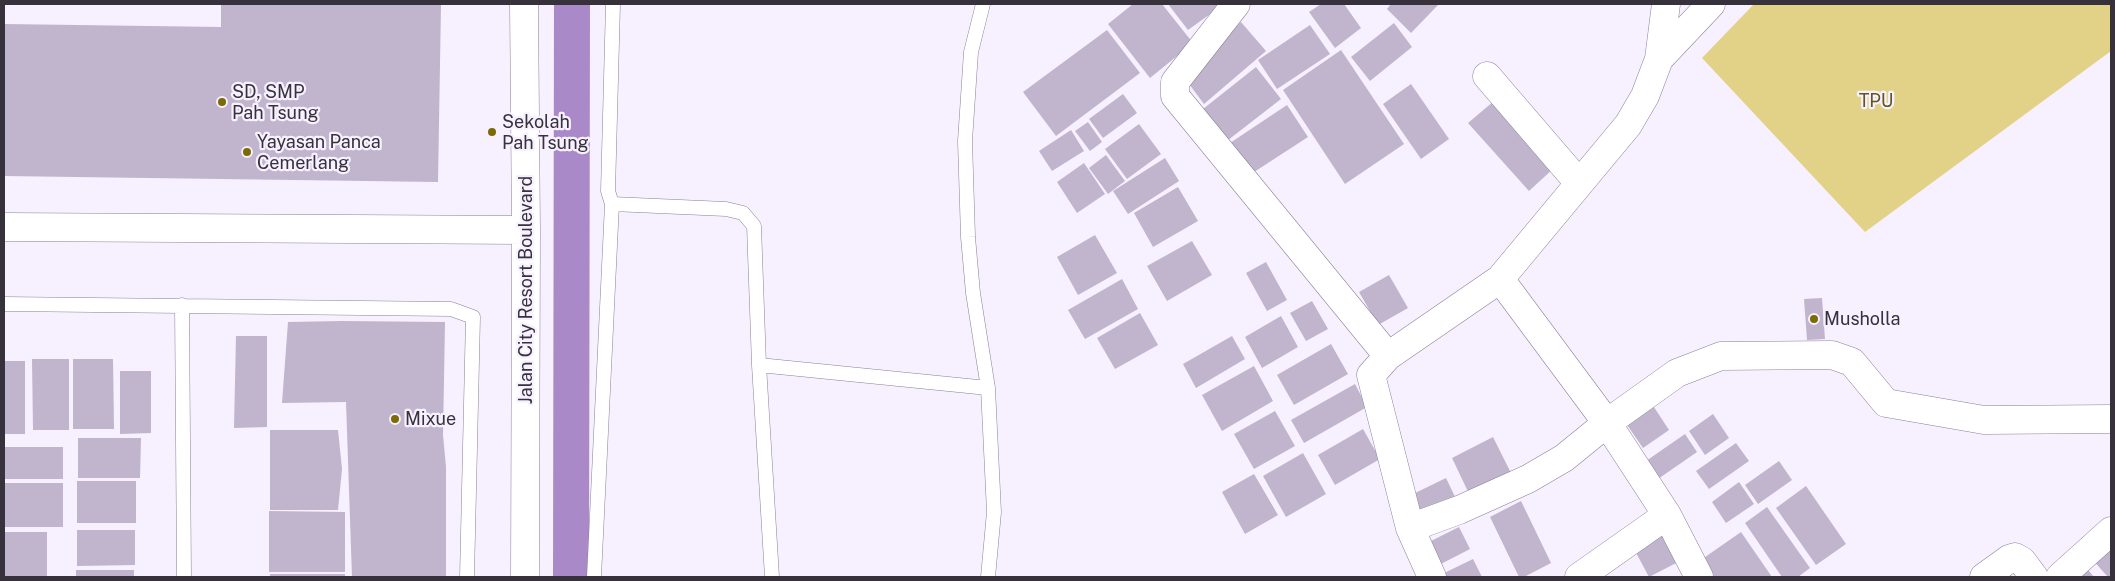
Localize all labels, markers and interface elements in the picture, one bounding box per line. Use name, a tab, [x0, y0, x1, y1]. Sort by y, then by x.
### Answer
place label: SD, SMP Pah Tsung	[232, 81, 319, 124]
park label: TPU	[1859, 90, 1893, 112]
marker: SD, SMP Pah Tsung	[216, 96, 228, 108]
place label: Sekolah Pah Tsung	[502, 111, 589, 154]
marker: Sekolah Pah Tsung	[486, 126, 498, 138]
place label: Yayasan Panca Cemerlang	[257, 131, 381, 173]
marker: Yayasan Panca Cemerlang	[241, 146, 253, 158]
street label: Jalan City Resort Boulevard	[515, 176, 537, 404]
place label: Musholla	[1824, 308, 1901, 330]
marker: Musholla	[1808, 313, 1820, 325]
place label: Mixue	[405, 408, 456, 430]
marker: Mixue	[389, 413, 401, 425]

